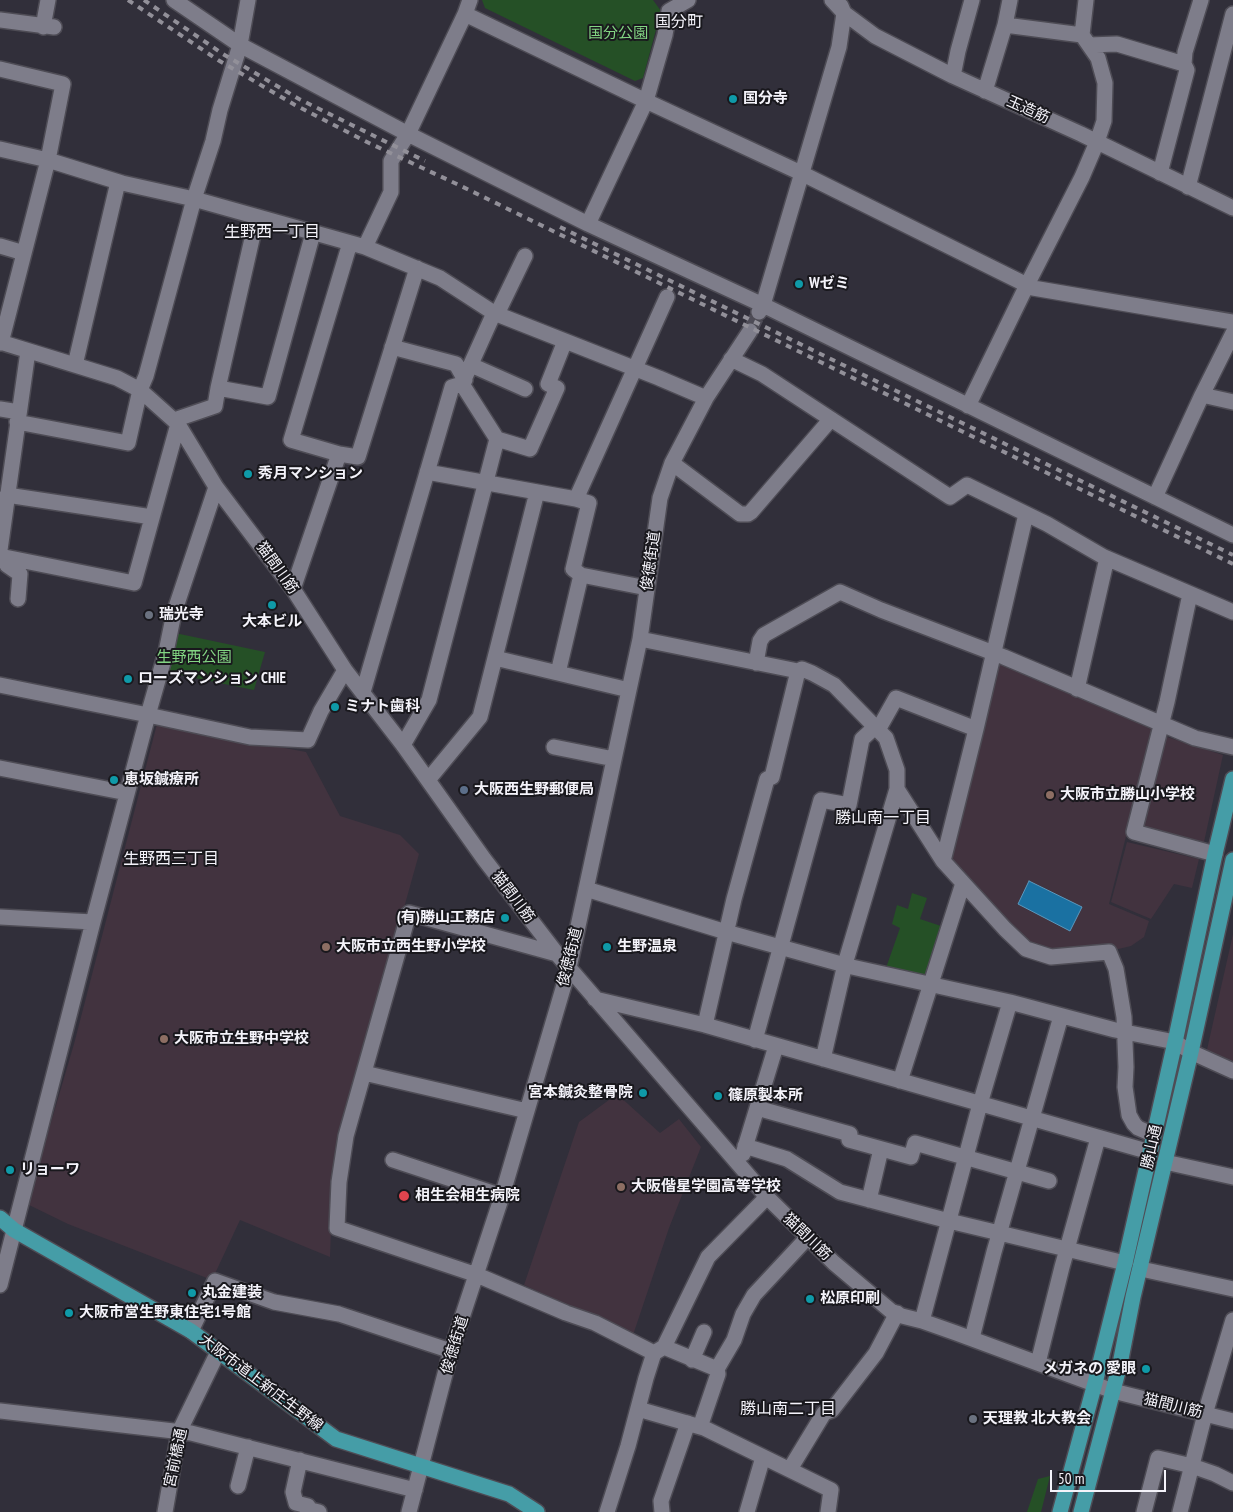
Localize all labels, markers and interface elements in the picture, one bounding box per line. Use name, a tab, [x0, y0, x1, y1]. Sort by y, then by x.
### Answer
district label: 国分町	[655, 12, 703, 32]
park label: 国分公園	[588, 25, 648, 43]
place label: 国分寺	[743, 90, 788, 108]
marker: 国分寺	[727, 93, 739, 105]
street label: 玉造筋	[1004, 93, 1052, 127]
district label: 生野西一丁目	[224, 222, 320, 242]
place label: Wゼミ	[809, 275, 850, 293]
marker: Wゼミ	[793, 278, 805, 290]
place label: 秀月マンション	[258, 465, 363, 483]
marker: 秀月マンション	[242, 468, 254, 480]
street label: 俊徳街道	[638, 530, 664, 592]
street label: 猫間川筋	[252, 538, 302, 598]
marker: 大本ビル	[266, 599, 278, 611]
place label: 瑞光寺	[159, 606, 204, 624]
marker: 瑞光寺	[143, 609, 155, 621]
place label: 大本ビル	[242, 613, 302, 631]
park label: 生野西公園	[157, 649, 231, 667]
place label: ローズマンション CHIE	[138, 670, 286, 688]
marker: ローズマンション CHIE	[122, 673, 134, 685]
place label: ミナト歯科	[345, 698, 420, 716]
marker: ミナト歯科	[329, 701, 341, 713]
place label: 恵坂鍼療所	[124, 771, 199, 789]
marker: 恵坂鍼療所	[108, 774, 120, 786]
place label: 大阪西生野郵便局	[474, 781, 594, 799]
marker: 大阪西生野郵便局	[458, 784, 470, 796]
place label: 大阪市立勝山小学校	[1060, 786, 1195, 804]
marker: 大阪市立勝山小学校	[1044, 789, 1056, 801]
district label: 勝山南一丁目	[835, 808, 931, 828]
district label: 生野西三丁目	[123, 849, 219, 869]
street label: 猫間川筋	[488, 868, 538, 926]
place label: (有)勝山工務店	[397, 909, 495, 927]
marker: (有)勝山工務店	[499, 912, 511, 924]
street label: 俊徳街道	[554, 926, 586, 988]
place label: 大阪市立西生野小学校	[336, 938, 486, 956]
place label: 生野温泉	[617, 938, 677, 956]
marker: 大阪市立西生野小学校	[320, 941, 332, 953]
marker: 生野温泉	[601, 941, 613, 953]
place label: 大阪市立生野中学校	[174, 1030, 309, 1048]
marker: 大阪市立生野中学校	[158, 1033, 170, 1045]
place label: 宮本鍼灸整骨院	[528, 1084, 633, 1102]
marker: 宮本鍼灸整骨院	[637, 1087, 649, 1099]
place label: 篠原製本所	[728, 1087, 803, 1105]
marker: 篠原製本所	[712, 1090, 724, 1102]
street label: 勝山通	[1138, 1123, 1166, 1171]
place label: リョーワ	[20, 1161, 80, 1179]
marker: リョーワ	[4, 1164, 16, 1176]
place label: 大阪偕星学園高等学校	[631, 1178, 781, 1196]
marker: 大阪偕星学園高等学校	[615, 1181, 627, 1193]
place label: 相生会相生病院	[415, 1187, 520, 1205]
marker: 相生会相生病院	[397, 1189, 411, 1203]
street label: 猫間川筋	[779, 1210, 835, 1264]
place label: 丸金建装	[202, 1284, 262, 1302]
marker: 丸金建装	[186, 1287, 198, 1299]
place label: 松原印刷	[820, 1290, 880, 1308]
marker: 松原印刷	[804, 1293, 816, 1305]
place label: 大阪市営生野東住宅1号館	[79, 1304, 251, 1322]
marker: 大阪市営生野東住宅1号館	[63, 1307, 75, 1319]
street label: 俊徳街道	[438, 1314, 472, 1376]
street label: 大阪市道上新庄生野線	[196, 1331, 326, 1435]
place label: メガネの 愛眼	[1043, 1360, 1136, 1378]
marker: メガネの 愛眼	[1140, 1363, 1152, 1375]
street label: 猫間川筋	[1142, 1390, 1204, 1422]
district label: 勝山南二丁目	[740, 1399, 836, 1419]
place label: 天理教 北大教会	[983, 1410, 1091, 1428]
marker: 天理教 北大教会	[967, 1413, 979, 1425]
street label: 宮前橋通	[161, 1427, 191, 1489]
scale bar	[1053, 1460, 1169, 1492]
text: 50 m	[1058, 1469, 1084, 1488]

